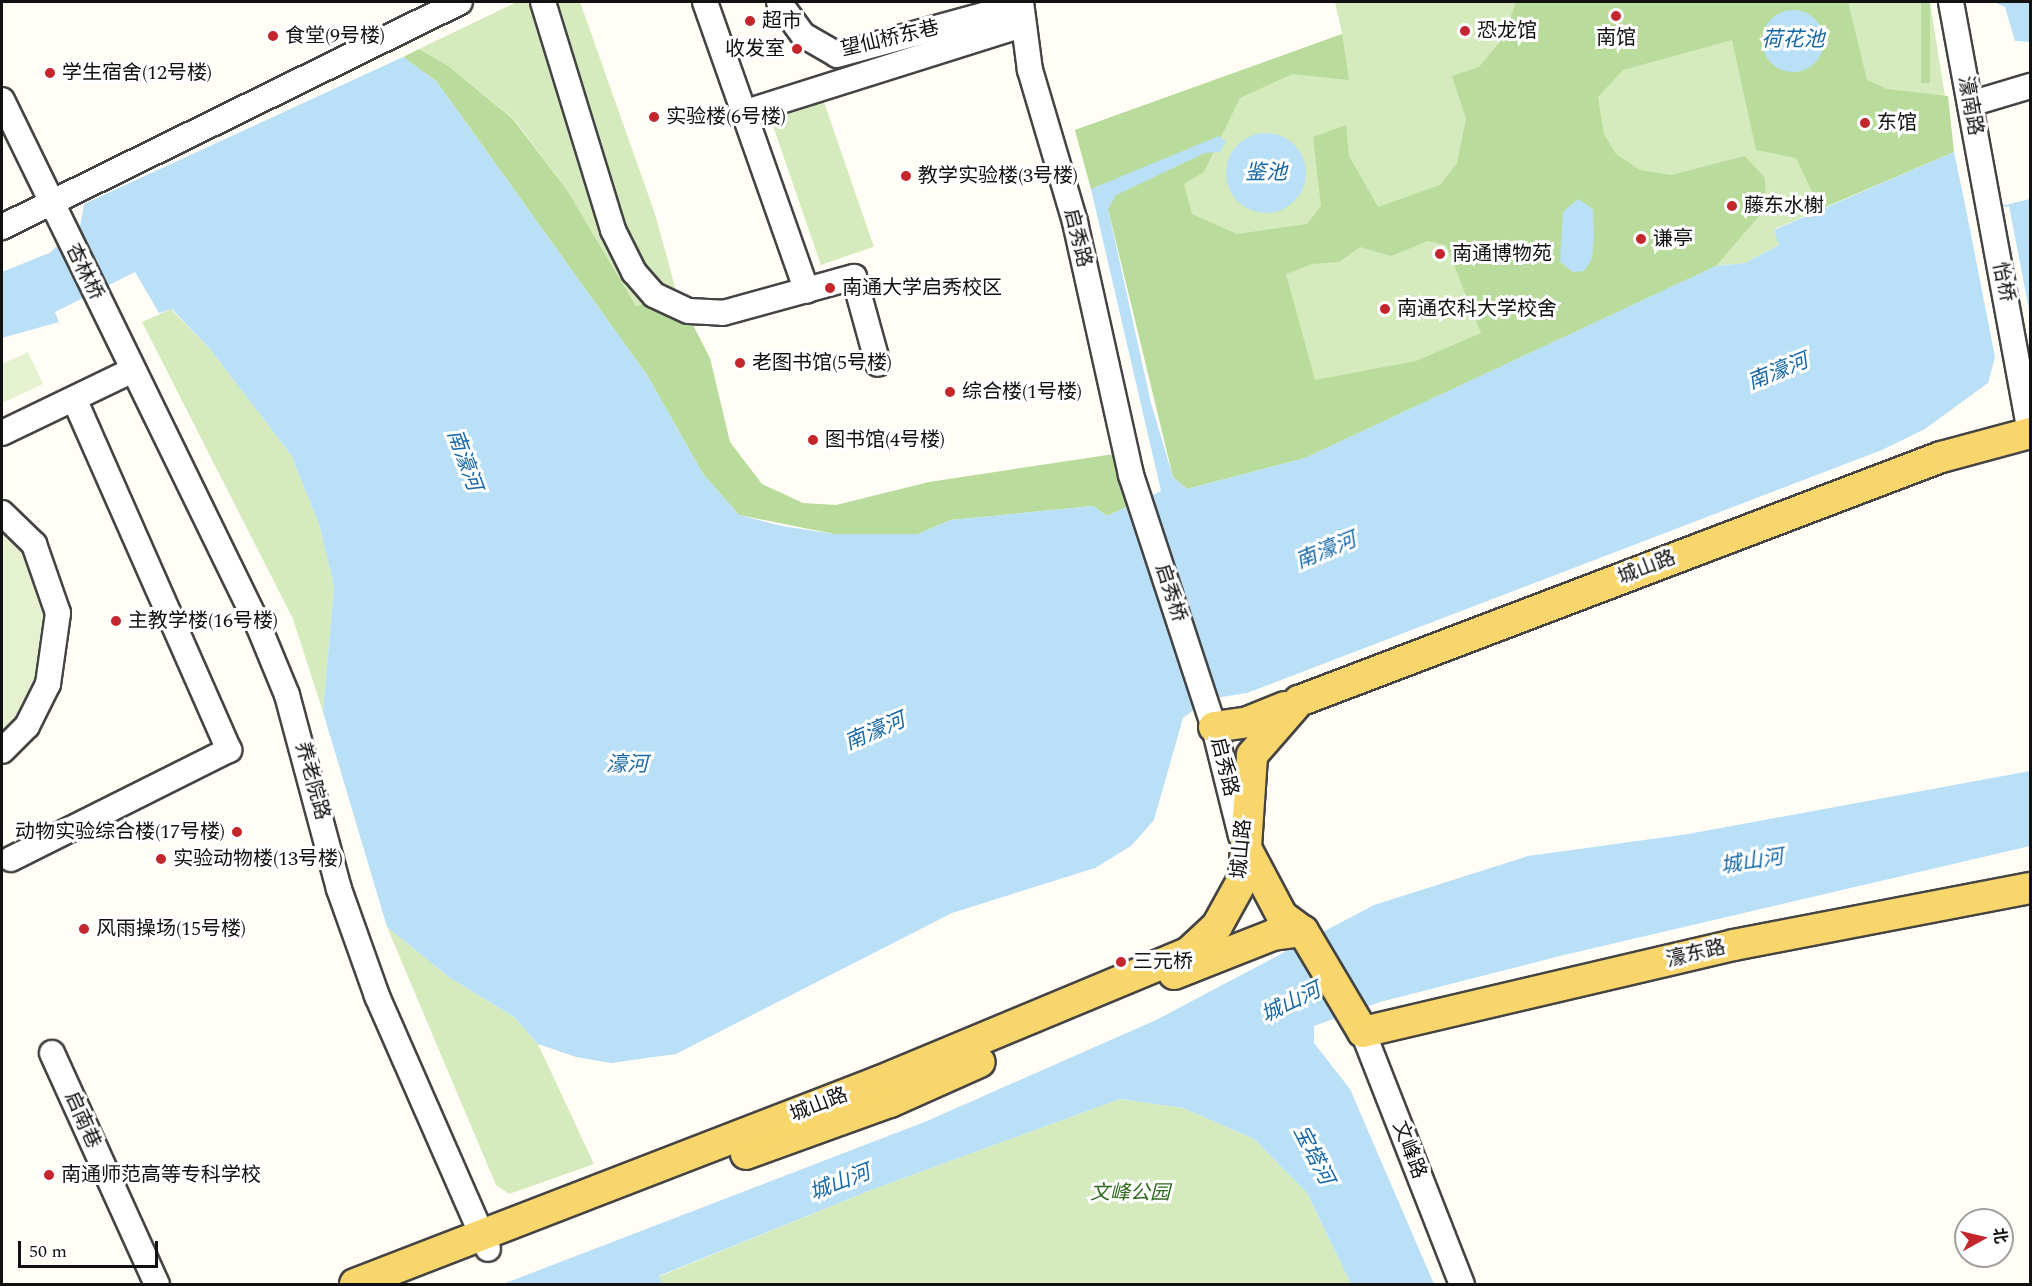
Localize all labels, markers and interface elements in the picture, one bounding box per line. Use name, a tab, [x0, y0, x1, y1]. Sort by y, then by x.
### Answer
place label: 超市	[762, 9, 802, 33]
marker: 南馆	[1609, 9, 1623, 23]
marker: 超市	[743, 14, 757, 28]
street label: 望仙桥东巷	[839, 16, 941, 62]
place label: 恐龙馆	[1477, 19, 1537, 43]
place label: 食堂(9号楼)	[285, 24, 385, 48]
marker: 恐龙馆	[1458, 24, 1472, 38]
place label: 南馆	[1596, 26, 1636, 50]
water label: 荷花池	[1762, 27, 1824, 53]
marker: 食堂(9号楼)	[266, 29, 280, 43]
place label: 收发室	[725, 37, 785, 61]
marker: 收发室	[790, 42, 804, 56]
place label: 学生宿舍(12号楼)	[62, 61, 212, 85]
marker: 学生宿舍(12号楼)	[43, 66, 57, 80]
street label: 濠南路	[1953, 74, 1987, 138]
place label: 实验楼(6号楼)	[666, 105, 786, 129]
marker: 实验楼(6号楼)	[647, 110, 661, 124]
place label: 东馆	[1877, 111, 1917, 135]
marker: 东馆	[1858, 116, 1872, 130]
water label: 鉴池	[1245, 160, 1287, 186]
place label: 教学实验楼(3号楼)	[918, 164, 1078, 188]
marker: 教学实验楼(3号楼)	[899, 169, 913, 183]
place label: 藤东水榭	[1744, 194, 1824, 218]
marker: 藤东水榭	[1725, 199, 1739, 213]
street label: 启秀路	[1058, 206, 1096, 270]
place label: 谦亭	[1653, 227, 1693, 251]
marker: 谦亭	[1634, 232, 1648, 246]
street label: 杏林桥	[60, 240, 108, 304]
place label: 南通博物苑	[1452, 242, 1552, 266]
marker: 南通博物苑	[1433, 247, 1447, 261]
street label: 怡桥	[1987, 260, 2019, 304]
place label: 南通大学启秀校区	[842, 276, 1002, 300]
marker: 南通大学启秀校区	[823, 281, 837, 295]
place label: 南通农科大学校舍	[1397, 297, 1557, 321]
marker: 南通农科大学校舍	[1378, 302, 1392, 316]
water label: 南濠河	[1744, 349, 1812, 395]
place label: 老图书馆(5号楼)	[752, 351, 892, 375]
marker: 老图书馆(5号楼)	[733, 356, 747, 370]
place label: 综合楼(1号楼)	[962, 380, 1082, 404]
marker: 综合楼(1号楼)	[943, 385, 957, 399]
water label: 南濠河	[441, 426, 487, 494]
place label: 图书馆(4号楼)	[825, 428, 945, 452]
marker: 图书馆(4号楼)	[806, 433, 820, 447]
water label: 南濠河	[1292, 528, 1360, 574]
street label: 城山路	[1615, 546, 1679, 590]
street label: 启秀桥	[1149, 561, 1191, 625]
place label: 主教学楼(16号楼)	[128, 609, 278, 633]
marker: 主教学楼(16号楼)	[109, 614, 123, 628]
water label: 南濠河	[841, 708, 909, 756]
street label: 启秀路	[1205, 735, 1243, 799]
street label: 养老院路	[290, 739, 334, 823]
water label: 濠河	[606, 752, 648, 778]
street label: 城山路	[1227, 818, 1257, 880]
place label: 动物实验综合楼(17号楼)	[15, 820, 225, 844]
marker: 动物实验综合楼(17号楼)	[230, 825, 244, 839]
water label: 城山河	[1719, 845, 1785, 879]
place label: 实验动物楼(13号楼)	[173, 847, 343, 871]
marker: 实验动物楼(13号楼)	[154, 852, 168, 866]
place label: 风雨操场(15号楼)	[96, 917, 246, 941]
marker: 风雨操场(15号楼)	[77, 922, 91, 936]
street label: 濠东路	[1664, 936, 1728, 972]
place label: 三元桥	[1133, 950, 1193, 974]
marker: 三元桥	[1114, 955, 1128, 969]
water label: 城山河	[1257, 978, 1325, 1028]
street label: 城山路	[787, 1083, 851, 1127]
street label: 启南巷	[59, 1088, 105, 1152]
street label: 文峰路	[1387, 1118, 1431, 1182]
water label: 宝塔河	[1287, 1121, 1339, 1189]
water label: 城山河	[806, 1160, 874, 1206]
place label: 南通师范高等专科学校	[61, 1163, 261, 1187]
marker: 南通师范高等专科学校	[42, 1168, 56, 1182]
park label: 文峰公园	[1090, 1181, 1170, 1205]
north arrow	[1954, 1208, 2014, 1268]
text: 北	[1987, 1226, 2013, 1245]
scale bar	[21, 1229, 160, 1267]
text: 50 m	[29, 1238, 67, 1265]

